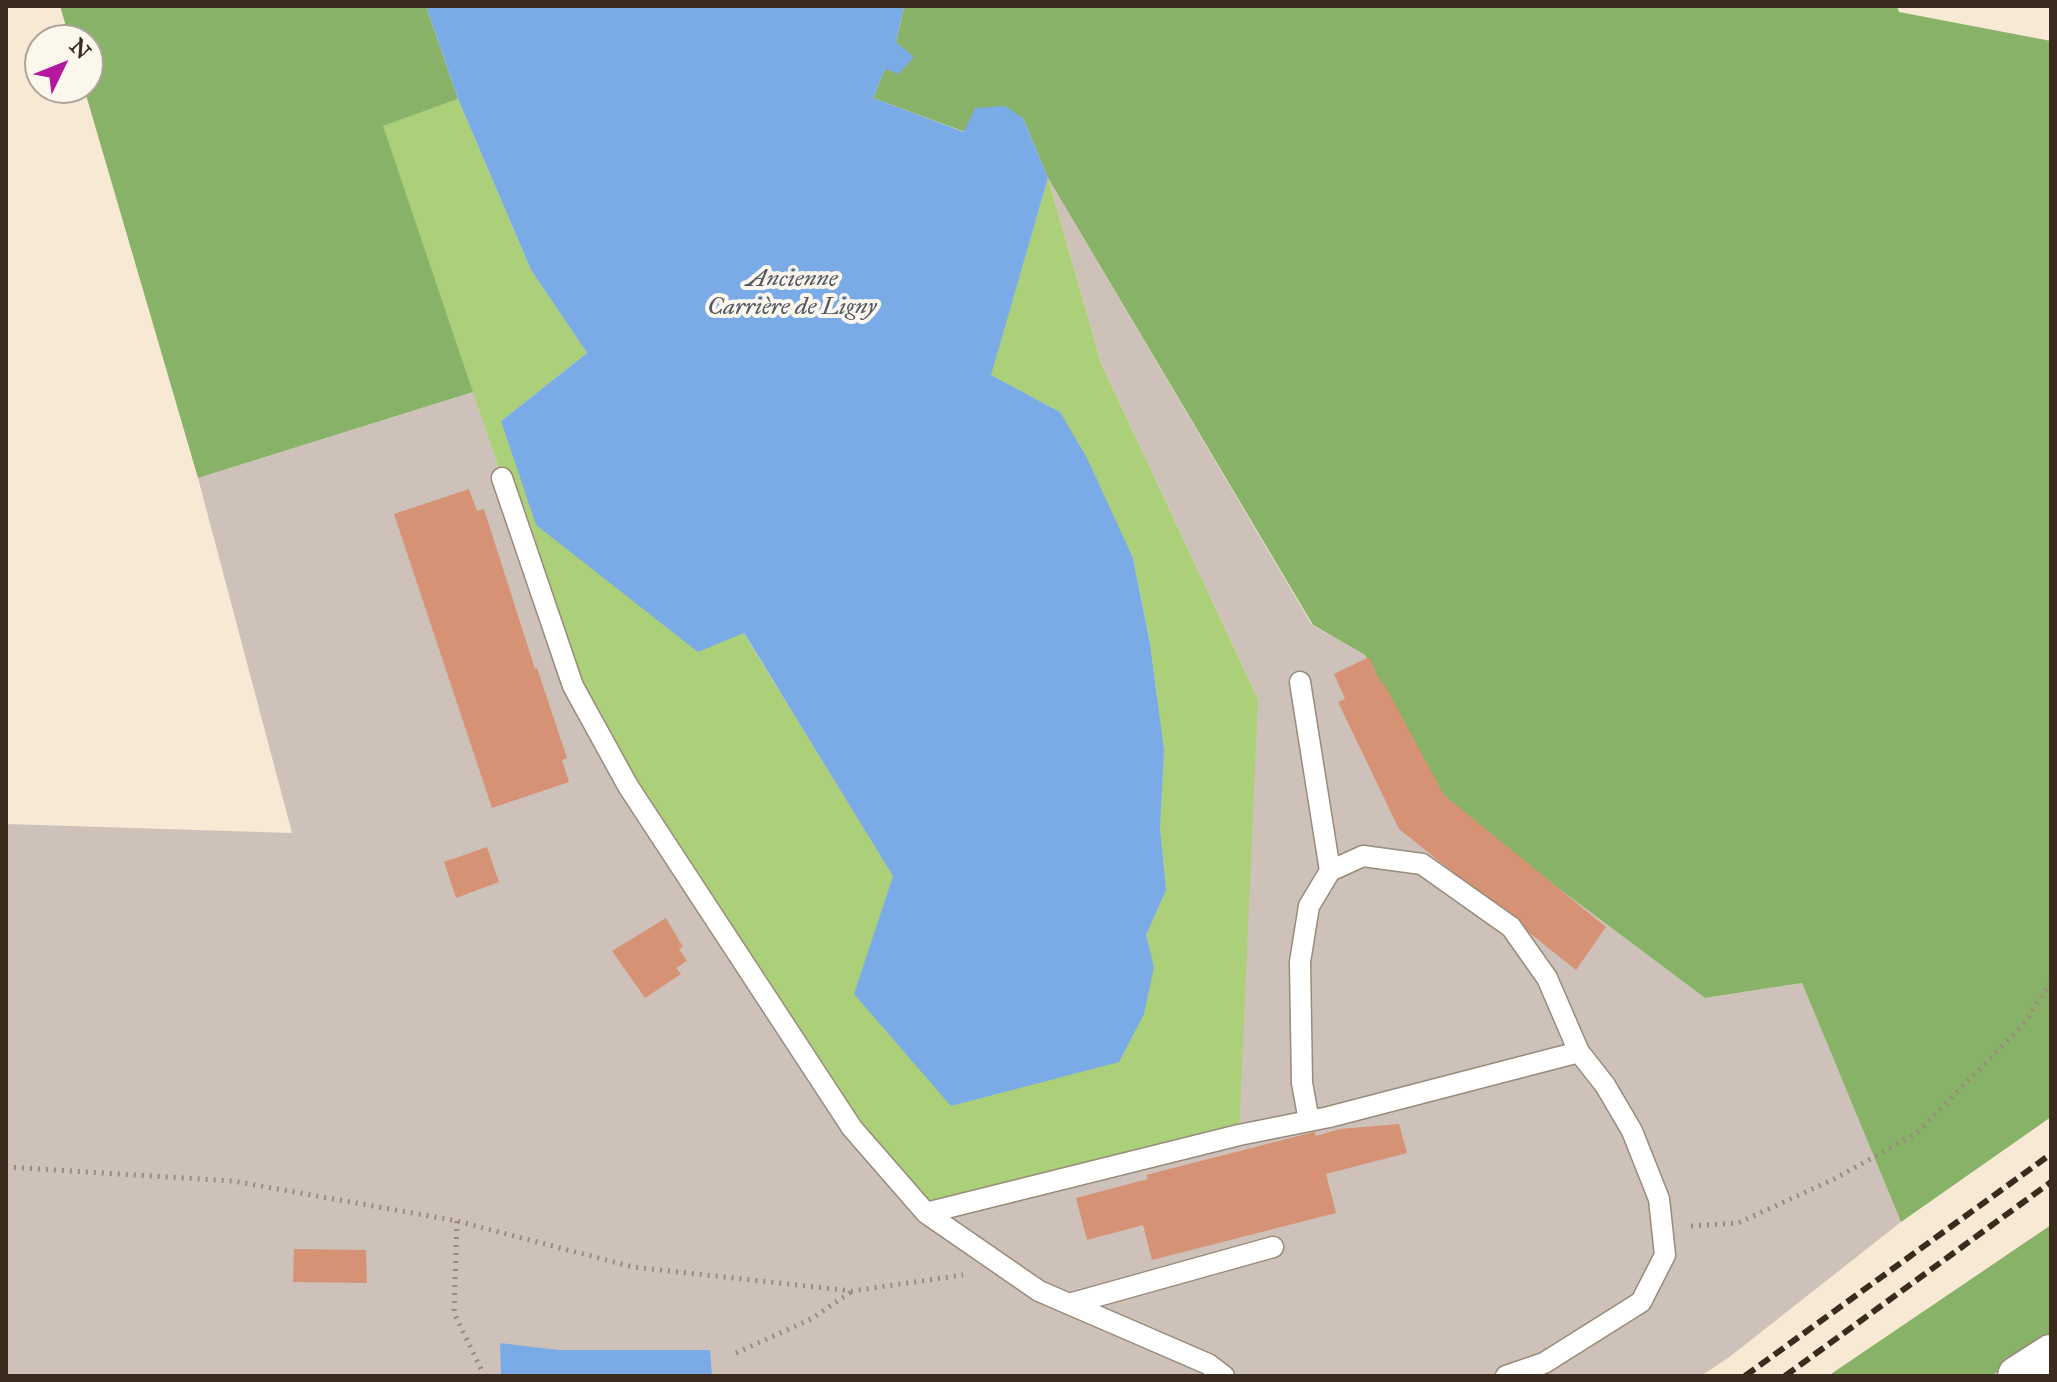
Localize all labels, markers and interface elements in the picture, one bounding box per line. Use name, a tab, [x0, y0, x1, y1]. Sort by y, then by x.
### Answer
north arrow	[24, 24, 104, 104]
text: N	[64, 33, 97, 65]
water label: Ancienne Carrière de Ligny	[708, 266, 876, 322]

